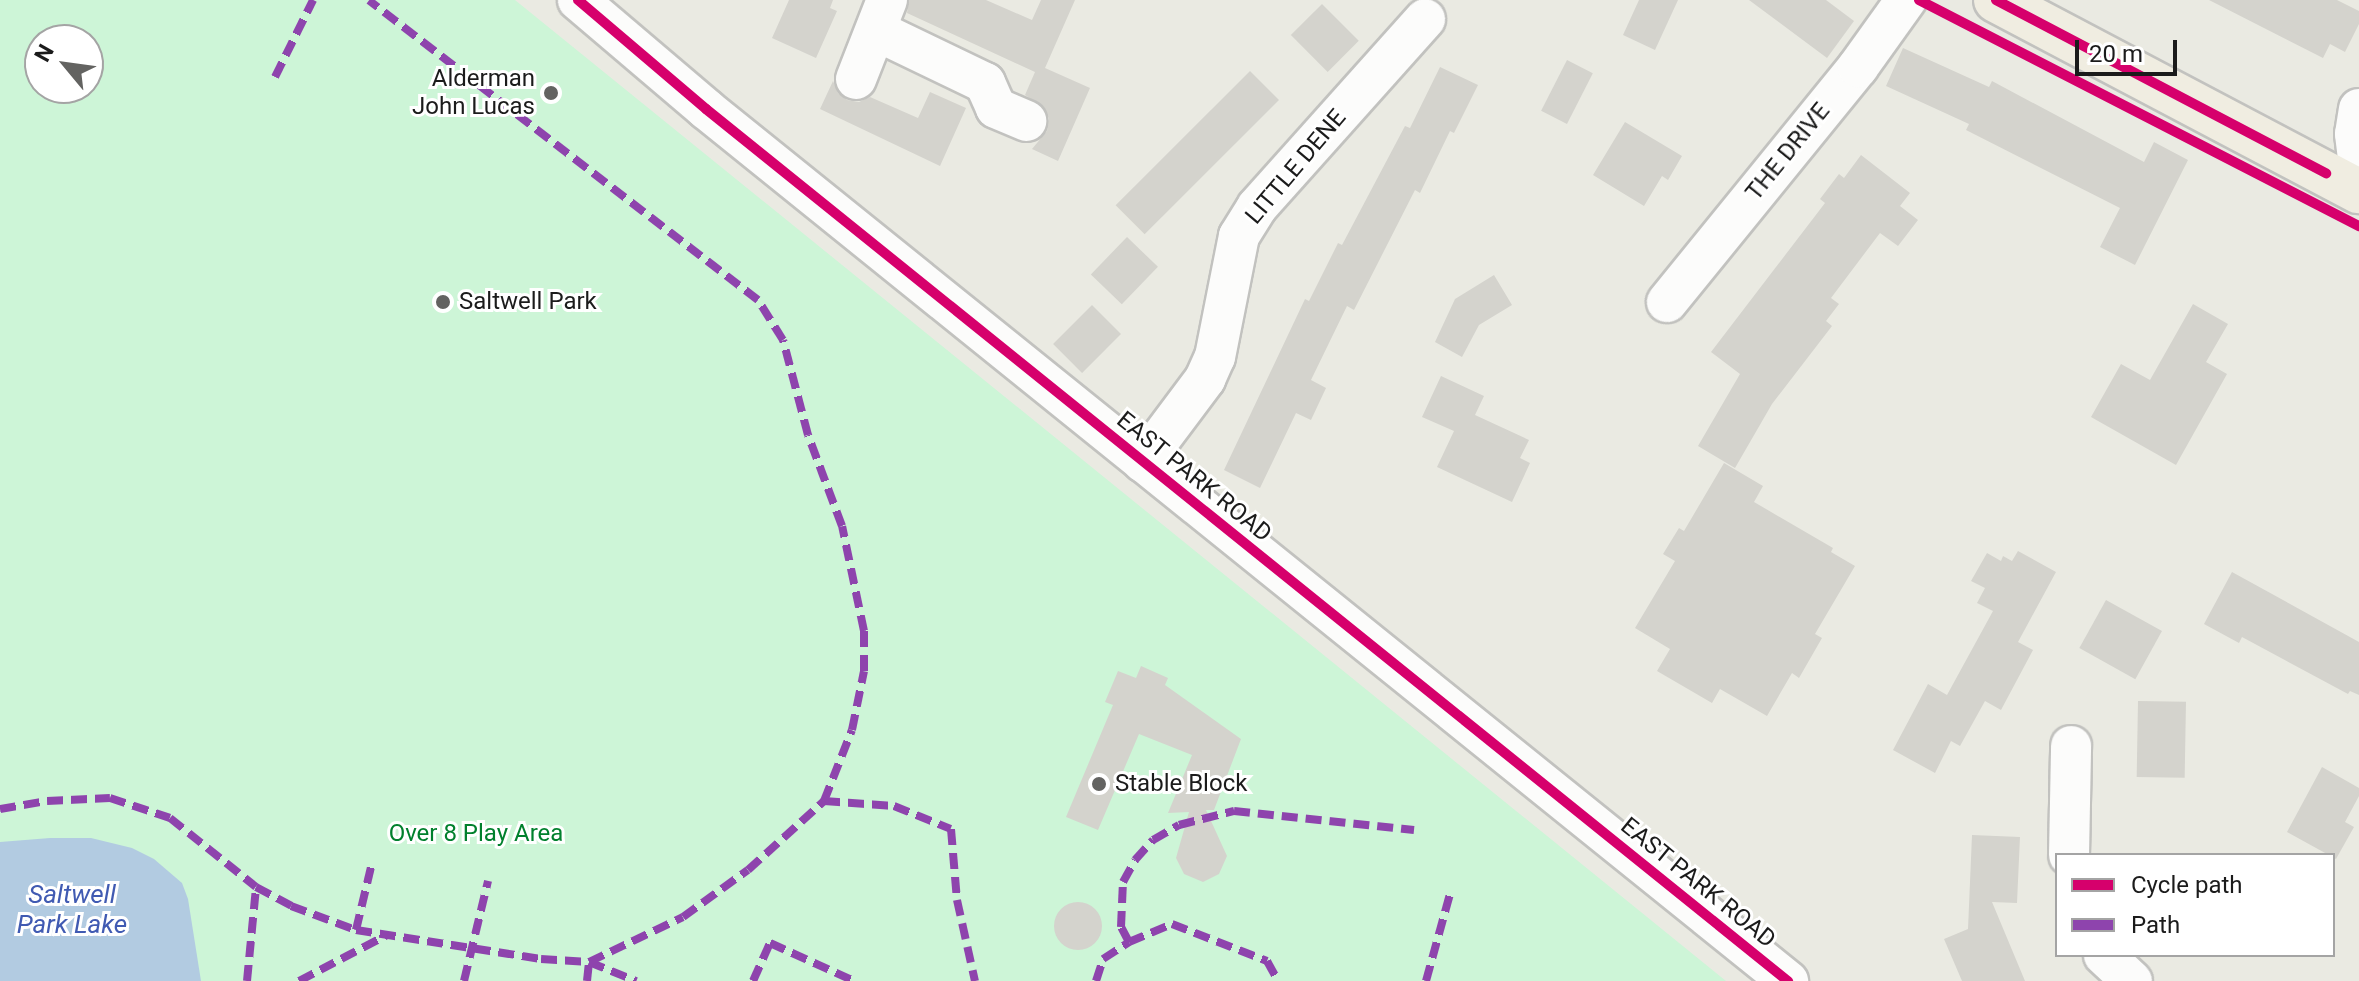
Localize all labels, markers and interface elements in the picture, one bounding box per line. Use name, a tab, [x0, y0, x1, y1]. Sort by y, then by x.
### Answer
north arrow	[24, 24, 104, 104]
scale bar	[2079, 24, 2181, 74]
text: N	[30, 40, 59, 66]
text: 20 m	[2089, 40, 2143, 68]
place label: Alderman John Lucas	[412, 65, 535, 121]
marker: Alderman John Lucas	[542, 84, 560, 102]
street label: THE DRIVE	[1740, 97, 1836, 207]
street label: LITTLE DENE	[1240, 104, 1352, 230]
place label: Saltwell Park	[459, 288, 597, 316]
marker: Saltwell Park	[434, 293, 452, 311]
street label: EAST PARK ROAD	[1111, 406, 1277, 548]
place label: Stable Block	[1115, 770, 1247, 798]
marker: Stable Block	[1090, 775, 1108, 793]
street label: EAST PARK ROAD	[1615, 812, 1781, 954]
park label: Over 8 Play Area	[389, 820, 563, 848]
legend	[2055, 853, 2335, 957]
text: Cycle path	[2131, 871, 2243, 899]
water label: Saltwell Park Lake	[17, 879, 127, 940]
text: Path	[2131, 911, 2180, 939]

